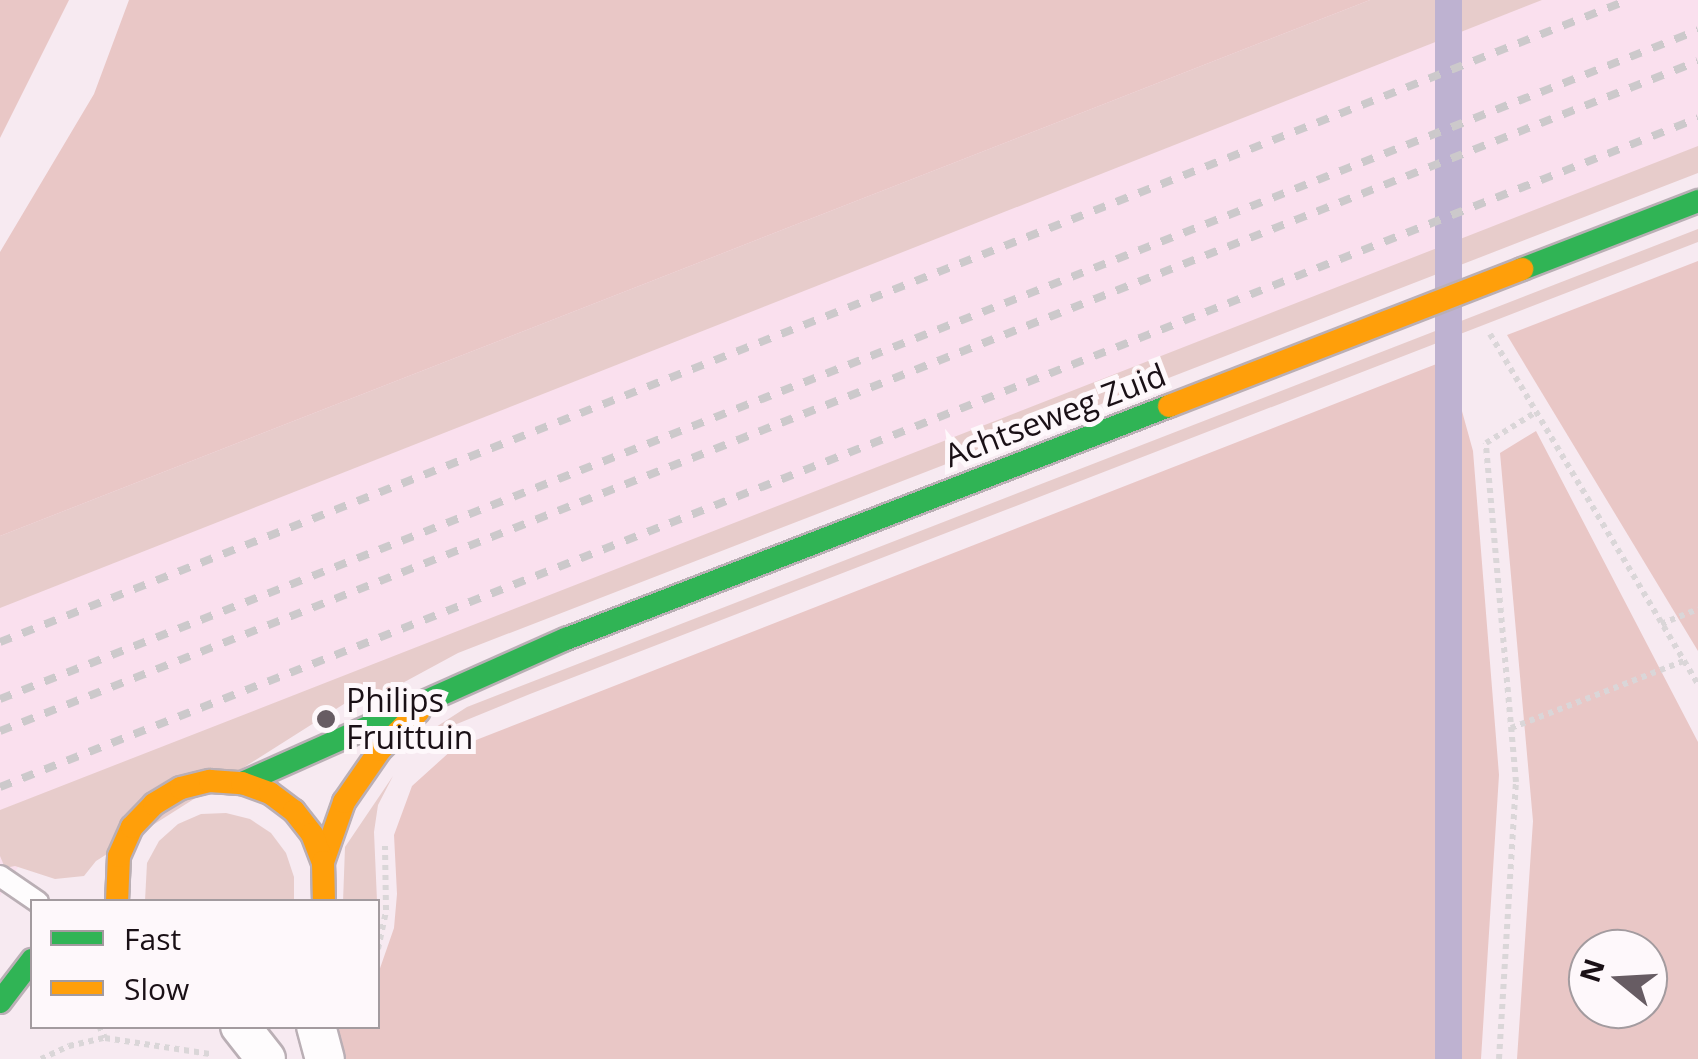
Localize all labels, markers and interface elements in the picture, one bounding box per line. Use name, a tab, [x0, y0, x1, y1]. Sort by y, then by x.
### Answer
street label: Achtseweg Zuid	[939, 355, 1171, 475]
place label: Philips Fruittuin	[346, 682, 473, 757]
marker: Philips Fruittuin	[315, 708, 337, 730]
legend	[30, 899, 380, 1029]
text: Fast	[124, 918, 181, 959]
north arrow	[1568, 929, 1668, 1029]
text: N	[1570, 954, 1613, 987]
text: Slow	[124, 968, 189, 1009]

